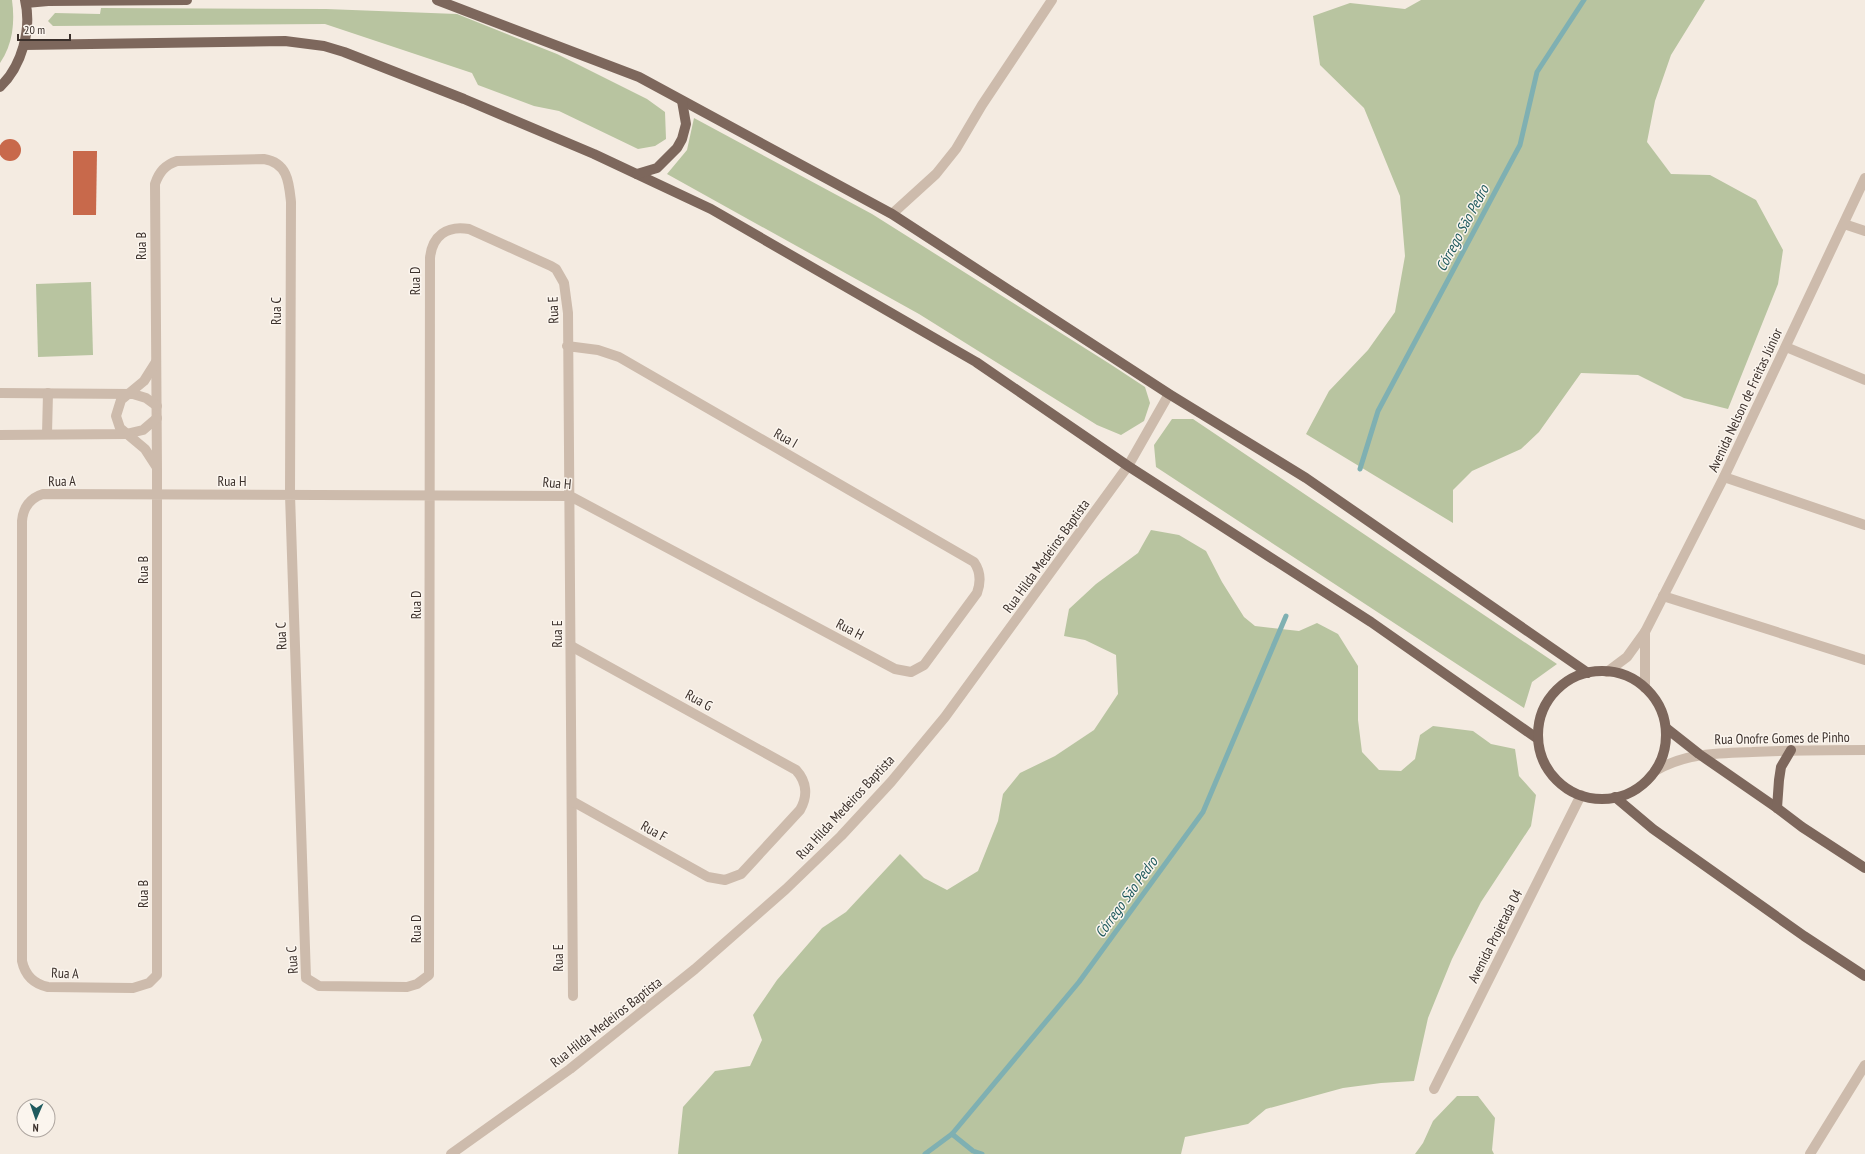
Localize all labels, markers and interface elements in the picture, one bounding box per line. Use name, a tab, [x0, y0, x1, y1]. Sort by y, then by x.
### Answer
scale bar	[18, 16, 70, 42]
text: 20 m	[24, 22, 45, 37]
water label: Córrego São Pedro	[1431, 180, 1493, 274]
street label: Rua B	[132, 232, 150, 260]
street label: Rua D	[406, 267, 424, 295]
street label: Rua E	[544, 296, 562, 324]
street label: Rua C	[267, 297, 285, 325]
street label: Avenida Nelson de Freitas Júnior	[1704, 325, 1786, 475]
street label: Rua I	[771, 424, 801, 452]
street label: Rua A	[48, 472, 76, 490]
street label: Rua H	[218, 472, 246, 490]
street label: Rua H	[542, 473, 572, 493]
street label: Rua Hilda Medeiros Baptista	[999, 496, 1093, 616]
street label: Rua B	[134, 556, 152, 584]
street label: Rua D	[407, 591, 425, 619]
street label: Rua H	[833, 614, 867, 644]
street label: Rua E	[548, 620, 566, 648]
street label: Rua C	[272, 621, 290, 650]
street label: Rua G	[682, 685, 716, 715]
street label: Rua Onofre Gomes de Pinho	[1714, 728, 1850, 748]
street label: Rua Hilda Medeiros Baptista	[792, 751, 898, 863]
street label: Rua F	[638, 817, 670, 846]
water label: Córrego São Pedro	[1090, 852, 1163, 941]
street label: Rua B	[134, 880, 152, 908]
street label: Avenida Projetada 04	[1464, 886, 1527, 986]
street label: Rua D	[407, 915, 425, 943]
street label: Rua E	[549, 944, 567, 972]
street label: Rua C	[282, 945, 302, 974]
street label: Rua A	[51, 964, 79, 982]
street label: Rua Hilda Medeiros Baptista	[547, 973, 665, 1071]
north arrow	[16, 1098, 56, 1138]
text: N	[32, 1121, 39, 1135]

